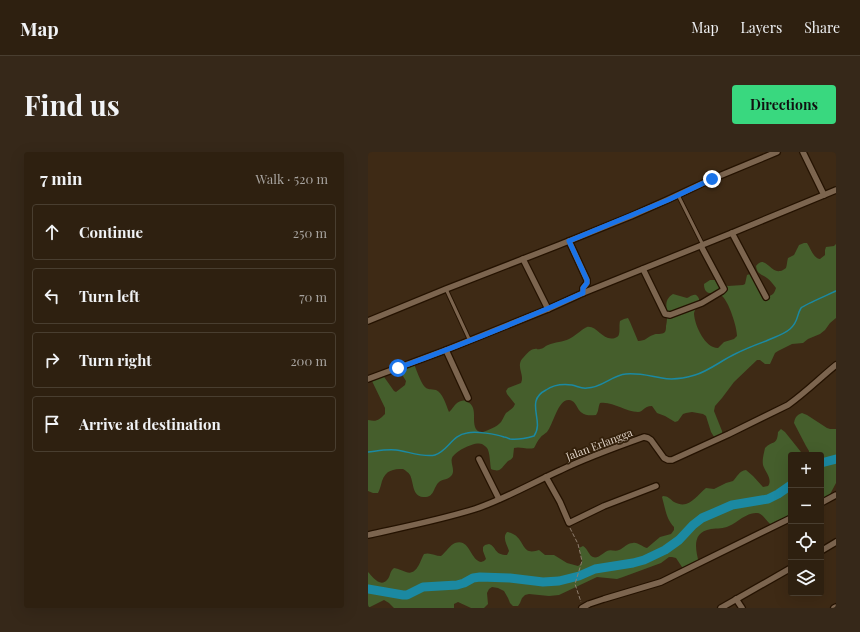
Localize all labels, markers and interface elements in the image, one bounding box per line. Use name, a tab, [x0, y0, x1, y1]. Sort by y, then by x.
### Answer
text: Map	[20, 15, 59, 41]
text: Map	[691, 18, 719, 37]
text: Layers	[741, 18, 782, 37]
text: Share	[804, 18, 840, 37]
button: Directions	[732, 85, 836, 124]
text: Find us	[24, 86, 120, 123]
text: 7 min	[40, 167, 83, 189]
text: Walk · 520 m	[256, 170, 328, 187]
route end	[703, 170, 721, 188]
icon: ahead	[41, 221, 63, 243]
text: Continue	[79, 222, 143, 242]
text: 250 m	[293, 224, 327, 241]
icon: left	[41, 285, 63, 307]
text: Turn left	[79, 286, 140, 306]
text: 70 m	[299, 288, 327, 305]
icon: right	[41, 349, 63, 371]
text: Turn right	[79, 350, 152, 370]
text: 200 m	[290, 352, 327, 369]
route start	[389, 359, 407, 377]
icon: arrive	[41, 413, 63, 435]
text: Arrive at destination	[79, 414, 221, 434]
street label: Jalan Erlangga	[563, 424, 635, 464]
map controls	[788, 452, 824, 596]
button: +	[788, 452, 824, 488]
button: −	[788, 488, 824, 524]
button: locate	[788, 524, 824, 560]
button: layers	[788, 560, 824, 596]

